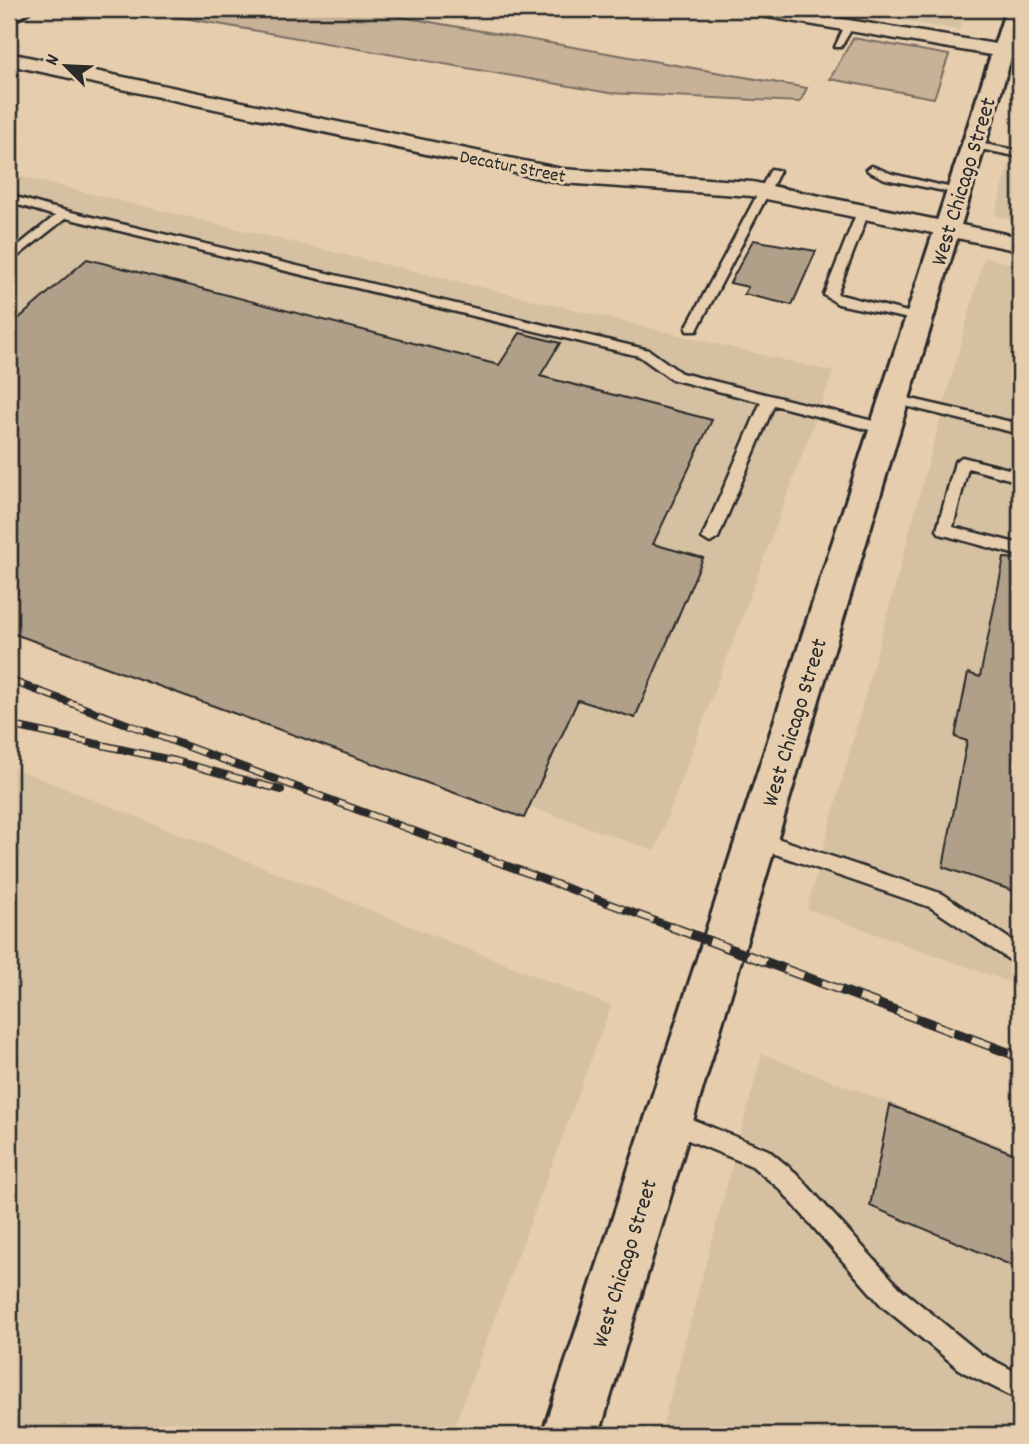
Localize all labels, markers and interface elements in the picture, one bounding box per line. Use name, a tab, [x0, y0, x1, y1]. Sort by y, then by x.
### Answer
north arrow	[32, 32, 102, 102]
text: N	[39, 51, 68, 70]
street label: West Chicago Street	[924, 94, 1007, 270]
street label: Decatur Street	[457, 145, 568, 192]
street label: West Chicago Street	[755, 635, 838, 811]
street label: West Chicago Street	[585, 1176, 668, 1352]

